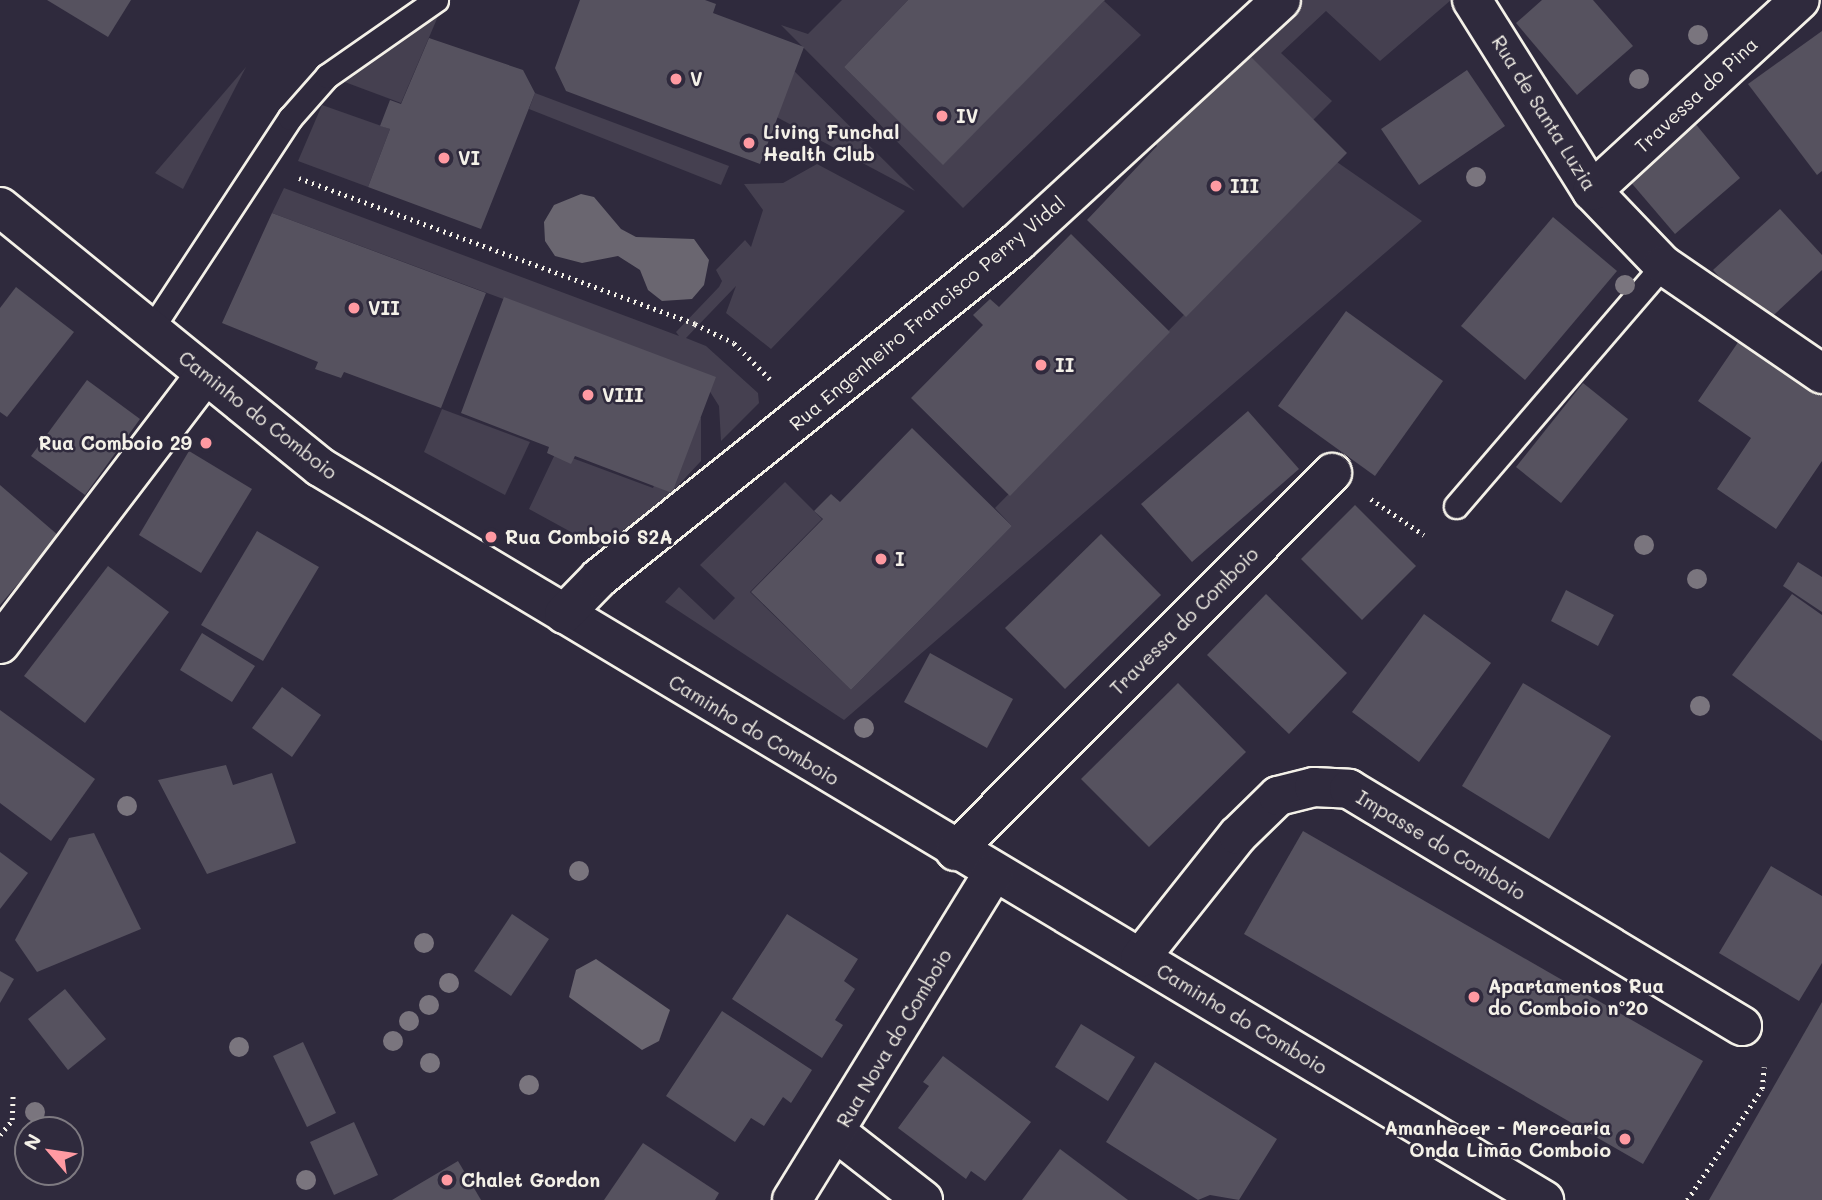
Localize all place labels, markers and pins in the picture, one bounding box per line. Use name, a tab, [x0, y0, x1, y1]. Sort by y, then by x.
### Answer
place label: V	[690, 68, 703, 90]
marker: V	[668, 71, 684, 87]
place label: IV	[956, 105, 978, 127]
marker: IV	[934, 108, 950, 124]
place label: Living Funchal Health Club	[763, 121, 899, 165]
marker: Living Funchal Health Club	[741, 135, 757, 151]
place label: VI	[458, 147, 480, 169]
marker: VI	[436, 150, 452, 166]
place label: III	[1230, 175, 1259, 197]
marker: III	[1208, 178, 1224, 194]
place label: VII	[368, 297, 400, 319]
marker: VII	[346, 300, 362, 316]
place label: II	[1055, 354, 1074, 376]
marker: II	[1033, 357, 1049, 373]
place label: VIII	[602, 384, 644, 406]
marker: VIII	[580, 387, 596, 403]
place label: Rua Comboio 29	[38, 432, 192, 454]
marker: Rua Comboio 29	[198, 435, 214, 451]
place label: Rua Comboio S2A	[505, 526, 672, 548]
marker: Rua Comboio S2A	[483, 529, 499, 545]
place label: I	[895, 548, 905, 570]
marker: I	[873, 551, 889, 567]
place label: Apartamentos Rua do Comboio nº20	[1488, 975, 1664, 1019]
marker: Apartamentos Rua do Comboio nº20	[1466, 989, 1482, 1005]
place label: Amanhecer - Mercearia Onda Limão Comboio	[1385, 1117, 1611, 1161]
marker: Amanhecer - Mercearia Onda Limão Comboio	[1617, 1131, 1633, 1147]
place label: Chalet Gordon	[461, 1169, 600, 1191]
marker: Chalet Gordon	[439, 1172, 455, 1188]

